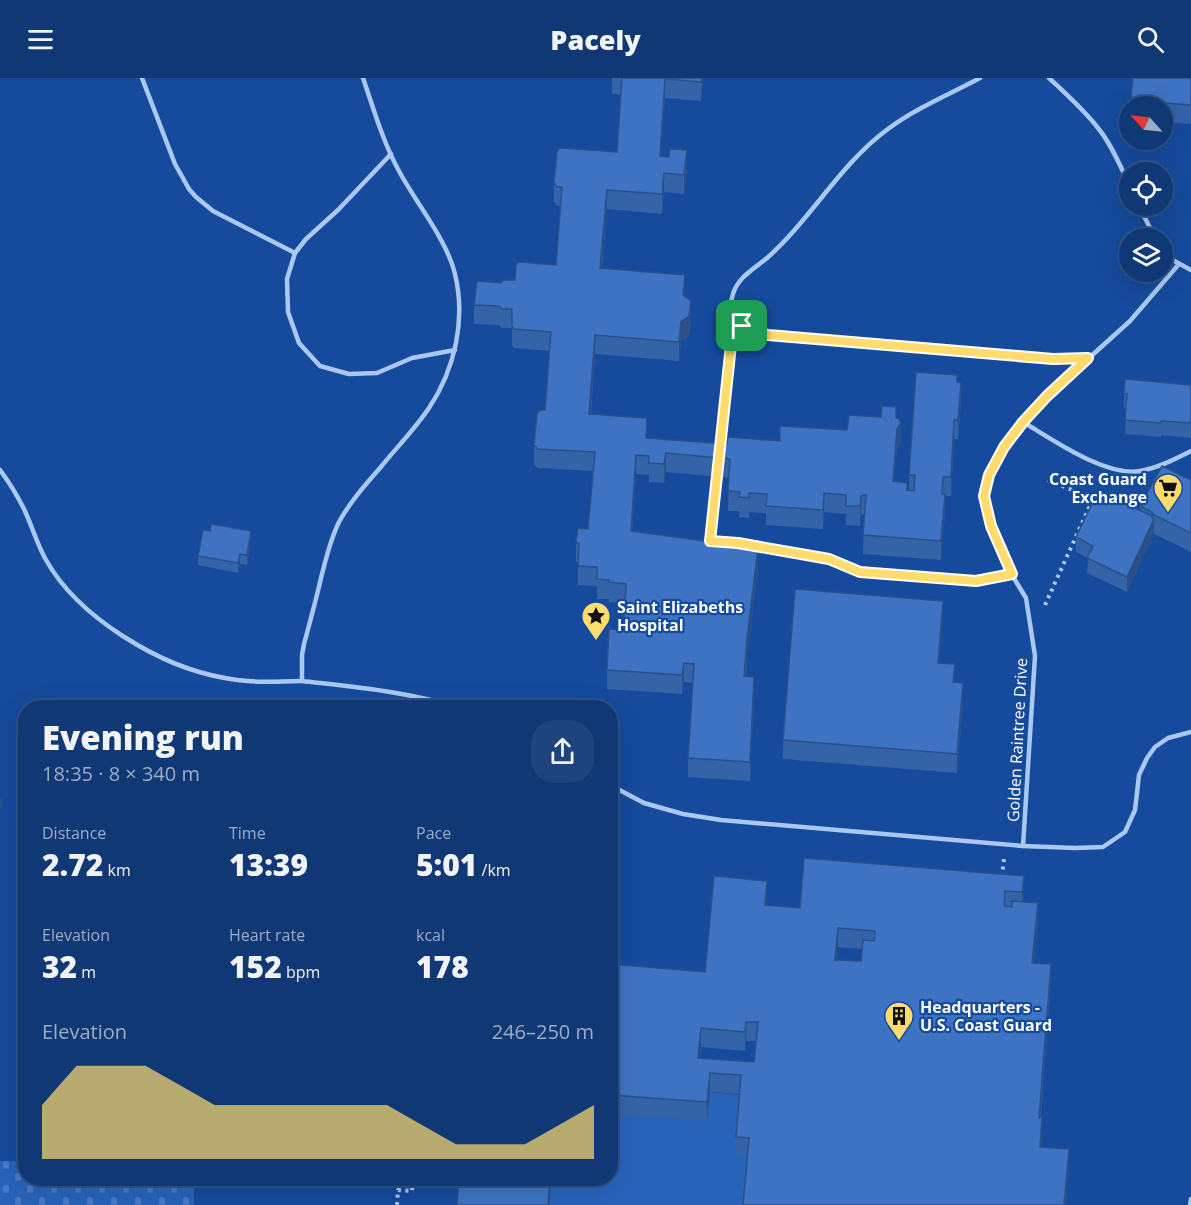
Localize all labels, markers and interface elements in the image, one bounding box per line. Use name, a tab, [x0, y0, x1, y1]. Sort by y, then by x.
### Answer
text: Pacely	[550, 21, 641, 58]
icon: menu	[24, 23, 57, 56]
icon: search	[1134, 23, 1167, 56]
north arrow	[1119, 96, 1173, 150]
map controls	[1119, 96, 1173, 282]
button: locate	[1119, 162, 1173, 216]
button: layers	[1119, 228, 1173, 282]
pin	[716, 300, 767, 351]
icon: arrive	[725, 309, 758, 342]
place label: Coast Guard Exchange	[1049, 468, 1147, 508]
supermarket icon: Coast Guard Exchange	[1152, 472, 1184, 514]
place label: Saint Elizabeths Hospital	[617, 596, 743, 636]
place icon: Saint Elizabeths Hospital	[580, 600, 612, 642]
street label: Golden Raintree Drive	[1002, 657, 1032, 823]
text: Evening run	[42, 715, 244, 760]
button: share	[531, 720, 594, 783]
text: 18:35 · 8 × 340 m	[42, 760, 200, 787]
text: Distance	[42, 822, 106, 844]
text: Time	[229, 822, 266, 844]
text: Pace	[416, 822, 451, 844]
text: 2.72	[42, 844, 103, 885]
text: 13:39	[229, 844, 308, 885]
text: 5:01	[416, 844, 477, 885]
text: km	[103, 859, 131, 881]
text: /km	[477, 859, 511, 881]
text: Elevation	[42, 924, 110, 946]
text: Heart rate	[229, 924, 305, 946]
text: kcal	[416, 924, 445, 946]
text: 32	[42, 946, 77, 987]
text: 152	[229, 946, 282, 987]
text: 178	[416, 946, 469, 987]
text: m	[77, 961, 96, 983]
text: bpm	[282, 961, 320, 983]
place label: Headquarters - U.S. Coast Guard	[920, 996, 1052, 1036]
building icon: Headquarters - U.S. Coast Guard	[883, 1000, 915, 1042]
text: Elevation	[42, 1018, 127, 1045]
text: 246–250 m	[492, 1018, 594, 1045]

